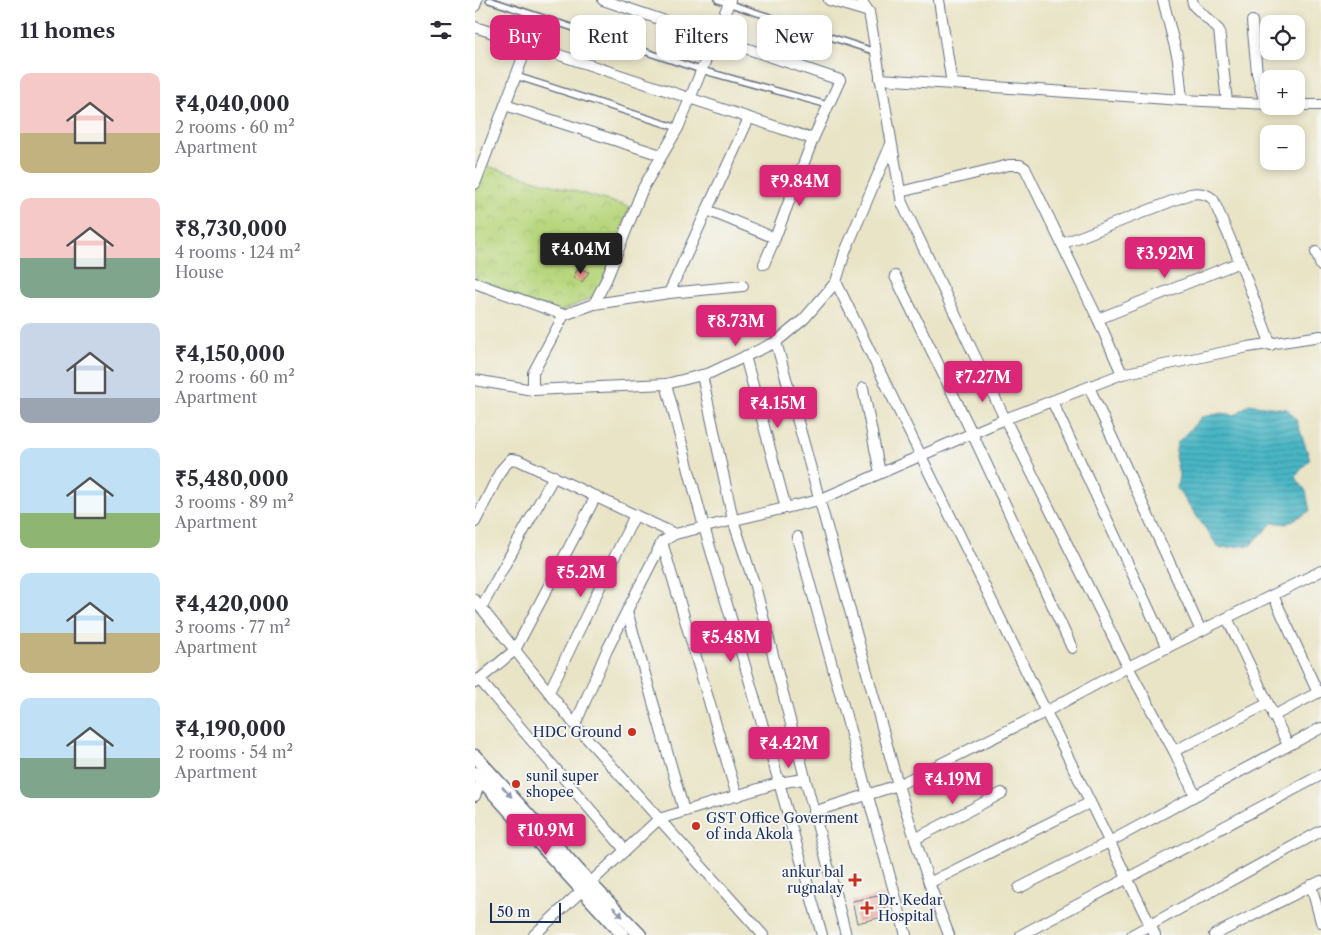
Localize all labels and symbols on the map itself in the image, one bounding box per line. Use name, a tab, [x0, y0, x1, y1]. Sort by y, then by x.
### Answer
pin: ₹9.84M	[759, 164, 841, 207]
pin: ₹4.04M	[540, 232, 622, 275]
pin: ₹3.92M	[1124, 236, 1206, 279]
pin: ₹8.73M	[695, 304, 777, 347]
pin: ₹7.27M	[942, 360, 1024, 403]
pin: ₹4.15M	[737, 386, 819, 429]
pin: ₹5.2M	[546, 556, 616, 598]
pin: ₹5.48M	[690, 620, 772, 663]
place label: HDC Ground	[533, 723, 622, 741]
marker: HDC Ground	[626, 726, 638, 738]
pin: ₹4.42M	[748, 726, 830, 769]
pin: ₹4.19M	[912, 762, 994, 805]
place label: sunil super shopee	[526, 767, 599, 801]
marker: sunil super shopee	[510, 778, 522, 790]
one-way arrow	[501, 786, 513, 798]
place label: GST Office Goverment of inda Akola	[706, 809, 859, 843]
pin: ₹10.9M	[505, 814, 587, 856]
marker: GST Office Goverment of inda Akola	[690, 820, 702, 832]
place label: ankur bal rugnalay	[782, 863, 844, 897]
marker: ankur bal rugnalay	[848, 873, 862, 887]
place label: Dr. Kedar Hospital	[878, 891, 943, 925]
scale bar	[490, 900, 561, 923]
marker: Dr. Kedar Hospital	[860, 901, 874, 915]
one-way arrow	[611, 905, 623, 917]

